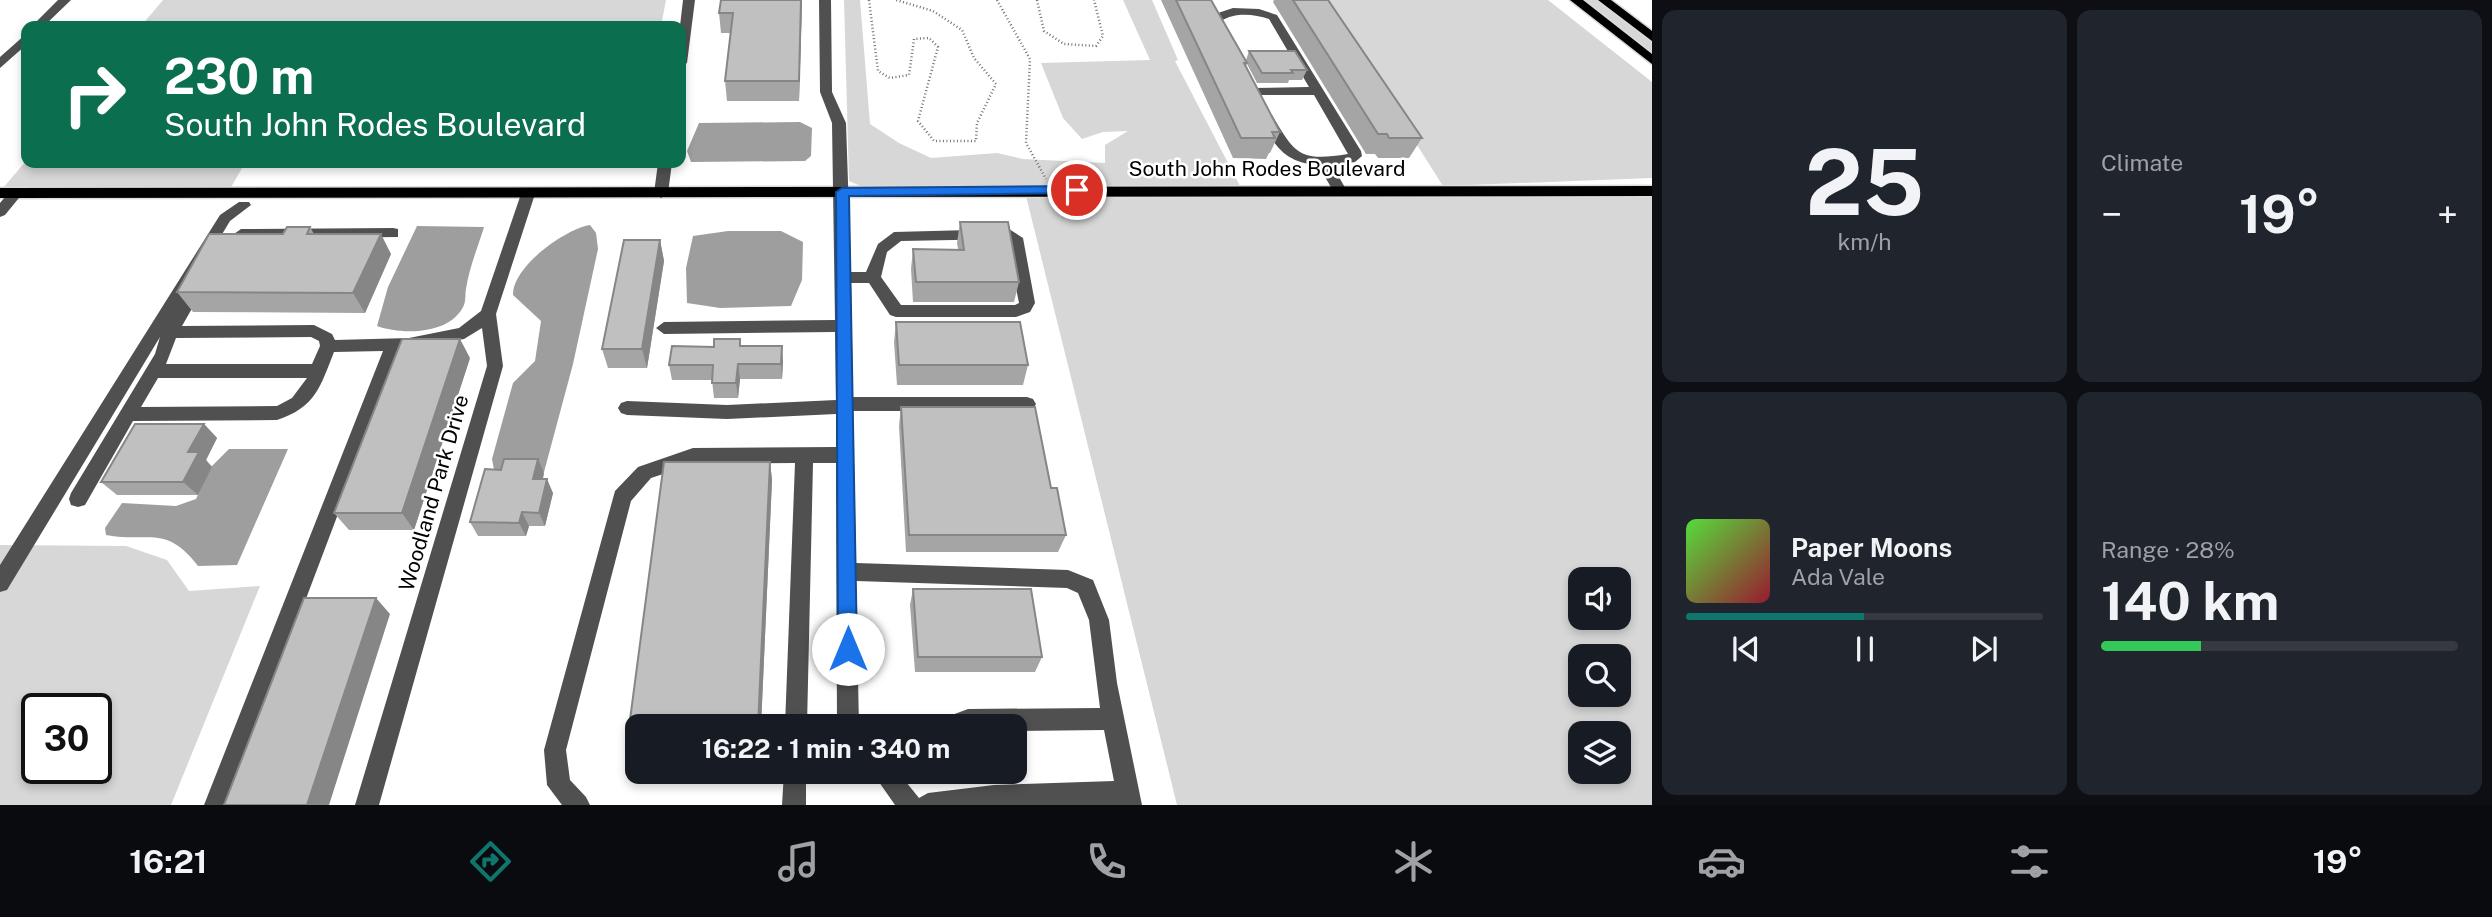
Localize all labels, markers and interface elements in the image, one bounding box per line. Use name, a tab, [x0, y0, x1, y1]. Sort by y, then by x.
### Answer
text: 230 m	[164, 47, 314, 105]
icon: right	[49, 49, 140, 140]
text: South John Rodes Boulevard	[164, 106, 586, 143]
text: 25	[1805, 129, 1924, 235]
text: Climate	[2101, 149, 2183, 176]
street label: South John Rodes Boulevard	[1129, 156, 1405, 181]
pin	[1047, 160, 1107, 220]
icon: arrive	[1058, 171, 1096, 209]
text: 19°	[2239, 184, 2320, 245]
text: −	[2101, 192, 2122, 237]
text: +	[2437, 192, 2458, 237]
text: km/h	[1837, 228, 1892, 255]
street label: Woodland Park Drive	[393, 392, 474, 594]
text: Paper Moons	[1791, 532, 1952, 563]
text: Range · 28%	[2101, 536, 2235, 563]
text: Ada Vale	[1791, 563, 1885, 590]
map controls	[1568, 567, 1631, 784]
button: sound	[1568, 567, 1631, 630]
text: 140 km	[2101, 571, 2279, 632]
position arrow	[811, 612, 885, 686]
icon: previous	[1727, 630, 1765, 668]
icon: pause	[1846, 630, 1884, 668]
icon: next	[1965, 630, 2003, 668]
button: search	[1568, 644, 1631, 707]
speed limit sign: 30	[21, 693, 112, 784]
button: layers	[1568, 721, 1631, 784]
text: 16:22 · 1 min · 340 m	[702, 733, 950, 764]
icon: directions	[466, 837, 515, 886]
icon: music	[774, 837, 823, 886]
icon: phone	[1082, 837, 1131, 886]
icon: climate	[1389, 837, 1438, 886]
icon: car	[1697, 837, 1746, 886]
icon: filters	[2005, 837, 2054, 886]
text: 16:21	[129, 843, 207, 880]
text: 19°	[2313, 843, 2363, 880]

